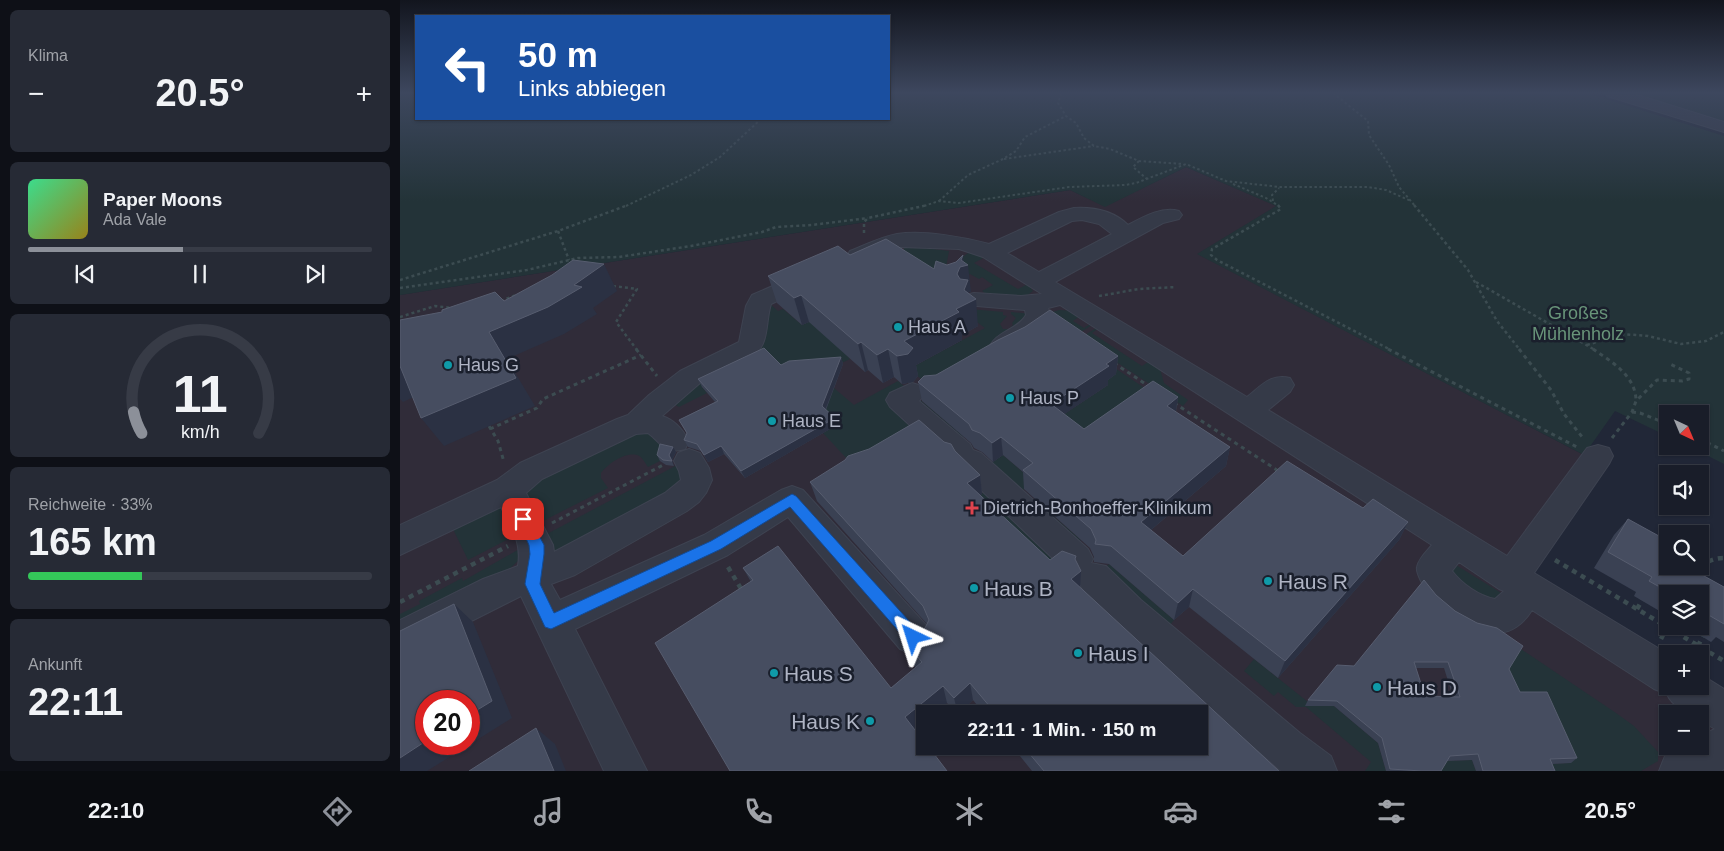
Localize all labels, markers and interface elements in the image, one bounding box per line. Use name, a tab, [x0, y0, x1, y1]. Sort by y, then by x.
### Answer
icon: left	[435, 35, 500, 100]
text: 50 m	[518, 35, 598, 74]
text: Klima	[28, 47, 68, 64]
text: 20.5°	[155, 72, 245, 114]
text: Links abbiegen	[518, 76, 666, 101]
text: −	[28, 78, 44, 109]
text: +	[356, 78, 372, 109]
text: Paper Moons	[103, 189, 222, 210]
text: Ada Vale	[103, 211, 167, 228]
icon: previous	[71, 260, 99, 288]
icon: pause	[186, 260, 214, 288]
icon: next	[301, 260, 329, 288]
park label: Großes Mühlenholz	[1532, 303, 1624, 344]
place label: Haus A	[908, 317, 966, 337]
marker: Haus A	[892, 321, 904, 333]
place label: Haus G	[458, 355, 519, 375]
marker: Haus G	[442, 359, 454, 371]
text: 11	[173, 365, 227, 423]
place label: Haus P	[1020, 388, 1079, 408]
marker: Haus P	[1004, 392, 1016, 404]
north arrow	[1659, 405, 1709, 455]
map controls	[1659, 405, 1709, 755]
place label: Haus E	[782, 411, 841, 431]
marker: Haus E	[766, 415, 778, 427]
text: km/h	[181, 422, 219, 442]
button: sound	[1659, 465, 1709, 515]
text: Reichweite · 33%	[28, 496, 153, 513]
pin	[502, 498, 544, 540]
place label: Dietrich-Bonhoeffer-Klinikum	[983, 498, 1212, 518]
marker: Dietrich-Bonhoeffer-Klinikum	[965, 501, 979, 515]
icon: arrive	[509, 505, 537, 533]
text: 165 km	[28, 521, 157, 563]
button: search	[1659, 525, 1709, 575]
place label: Haus R	[1278, 570, 1348, 593]
marker: Haus R	[1262, 575, 1274, 587]
place label: Haus B	[984, 577, 1053, 600]
marker: Haus B	[968, 582, 980, 594]
button: layers	[1659, 585, 1709, 635]
position arrow	[886, 610, 938, 662]
place label: Haus I	[1088, 642, 1149, 665]
button: +	[1659, 645, 1709, 695]
marker: Haus I	[1072, 647, 1084, 659]
text: Ankunft	[28, 656, 82, 673]
place label: Haus S	[784, 662, 853, 685]
marker: Haus S	[768, 667, 780, 679]
place label: Haus D	[1387, 676, 1457, 699]
text: 22:11	[28, 681, 123, 723]
marker: Haus D	[1371, 681, 1383, 693]
speed limit sign: 20	[415, 690, 480, 755]
button: −	[1659, 705, 1709, 755]
place label: Haus K	[791, 710, 860, 733]
marker: Haus K	[864, 715, 876, 727]
text: 22:11 · 1 Min. · 150 m	[967, 719, 1157, 740]
icon: directions	[320, 794, 355, 829]
icon: music	[531, 794, 566, 829]
icon: phone	[741, 794, 776, 829]
icon: climate	[952, 794, 987, 829]
icon: car	[1163, 794, 1198, 829]
icon: filters	[1374, 794, 1409, 829]
text: 22:10	[88, 798, 144, 823]
text: 20.5°	[1584, 798, 1636, 823]

